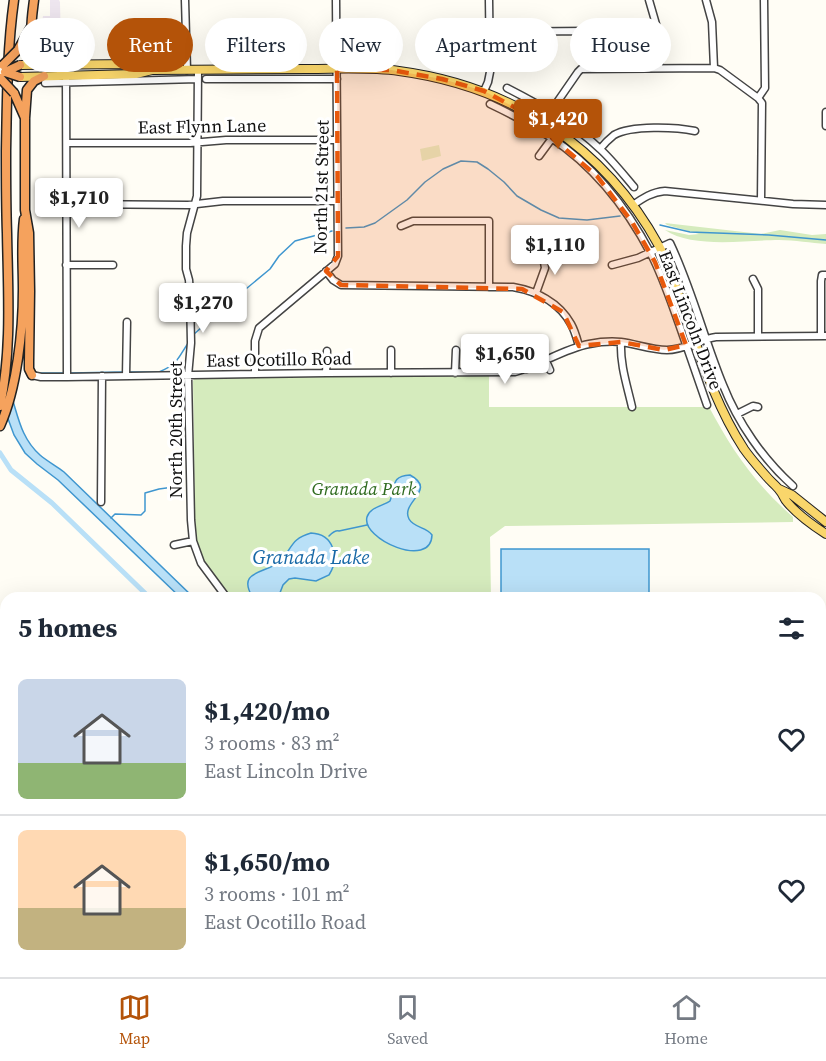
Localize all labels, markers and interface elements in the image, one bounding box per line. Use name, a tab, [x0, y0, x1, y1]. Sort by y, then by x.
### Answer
chip: Buy	[18, 18, 95, 72]
chip: Rent	[107, 18, 193, 72]
chip: Filters	[205, 18, 307, 72]
chip: New	[319, 18, 403, 72]
chip: Apartment	[415, 18, 558, 72]
chip: House	[570, 18, 671, 72]
pin: $1,420	[509, 99, 607, 150]
text: $1,420	[528, 104, 588, 132]
street label: East Flynn Lane	[137, 112, 267, 140]
street label: North 21st Street	[307, 120, 335, 254]
pin: $1,710	[30, 178, 128, 229]
text: $1,710	[49, 183, 109, 211]
pin: $1,110	[506, 225, 604, 276]
text: $1,110	[525, 230, 585, 258]
street label: East Lincoln Drive	[653, 247, 729, 393]
pin: $1,270	[154, 283, 252, 334]
text: $1,270	[173, 288, 233, 316]
pin: $1,650	[456, 334, 554, 385]
text: $1,650	[475, 339, 535, 367]
street label: East Ocotillo Road	[206, 345, 352, 373]
street label: North 20th Street	[163, 361, 188, 499]
park label: Granada Park	[312, 476, 417, 501]
water label: Granada Lake	[252, 543, 370, 571]
text: 5 homes	[18, 610, 117, 646]
icon: filters	[775, 612, 808, 645]
text: $1,420/mo	[204, 693, 330, 729]
icon: home	[66, 703, 138, 775]
icon: heart	[775, 723, 808, 756]
text: 3 rooms · 83 m²	[204, 729, 340, 757]
text: East Lincoln Drive	[204, 757, 368, 785]
text: $1,650/mo	[204, 844, 330, 880]
icon: home	[66, 854, 138, 926]
icon: heart	[775, 874, 808, 907]
text: 3 rooms · 101 m²	[204, 880, 350, 908]
text: East Ocotillo Road	[204, 908, 366, 936]
tab: Map	[118, 991, 151, 1049]
tab: Saved	[387, 991, 428, 1049]
tab: Home	[664, 991, 708, 1049]

